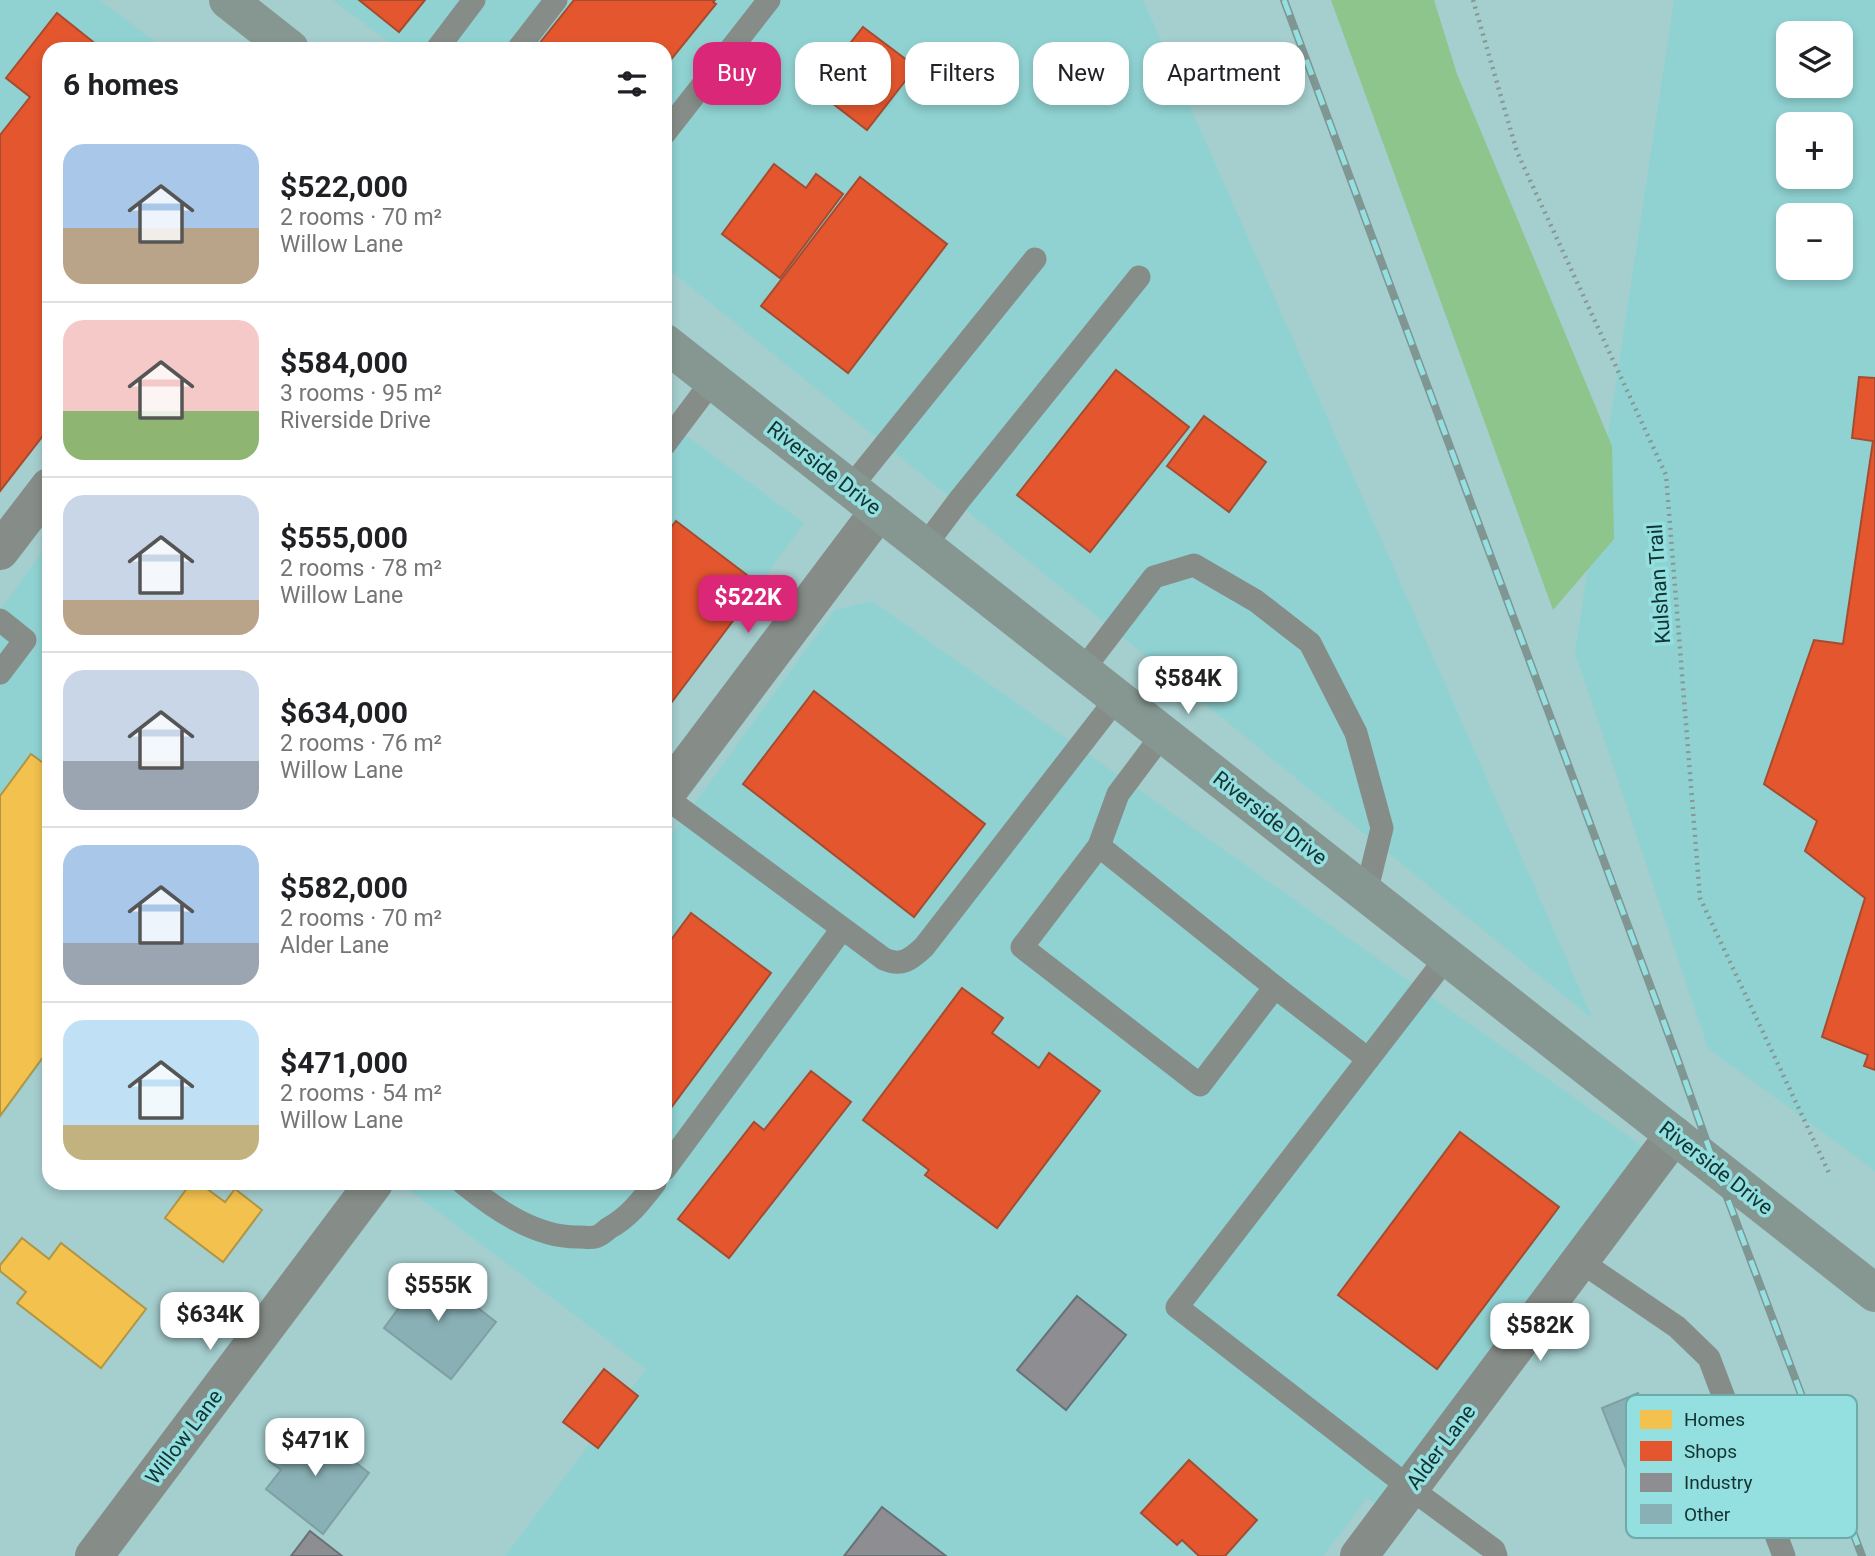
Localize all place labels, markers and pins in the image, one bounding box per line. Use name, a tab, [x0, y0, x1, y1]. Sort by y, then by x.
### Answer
pin: $522K	[699, 576, 797, 635]
pin: $584K	[1139, 656, 1237, 716]
pin: $555K	[389, 1264, 487, 1323]
pin: $634K	[161, 1292, 259, 1352]
pin: $582K	[1491, 1304, 1589, 1363]
pin: $471K	[266, 1418, 364, 1478]

